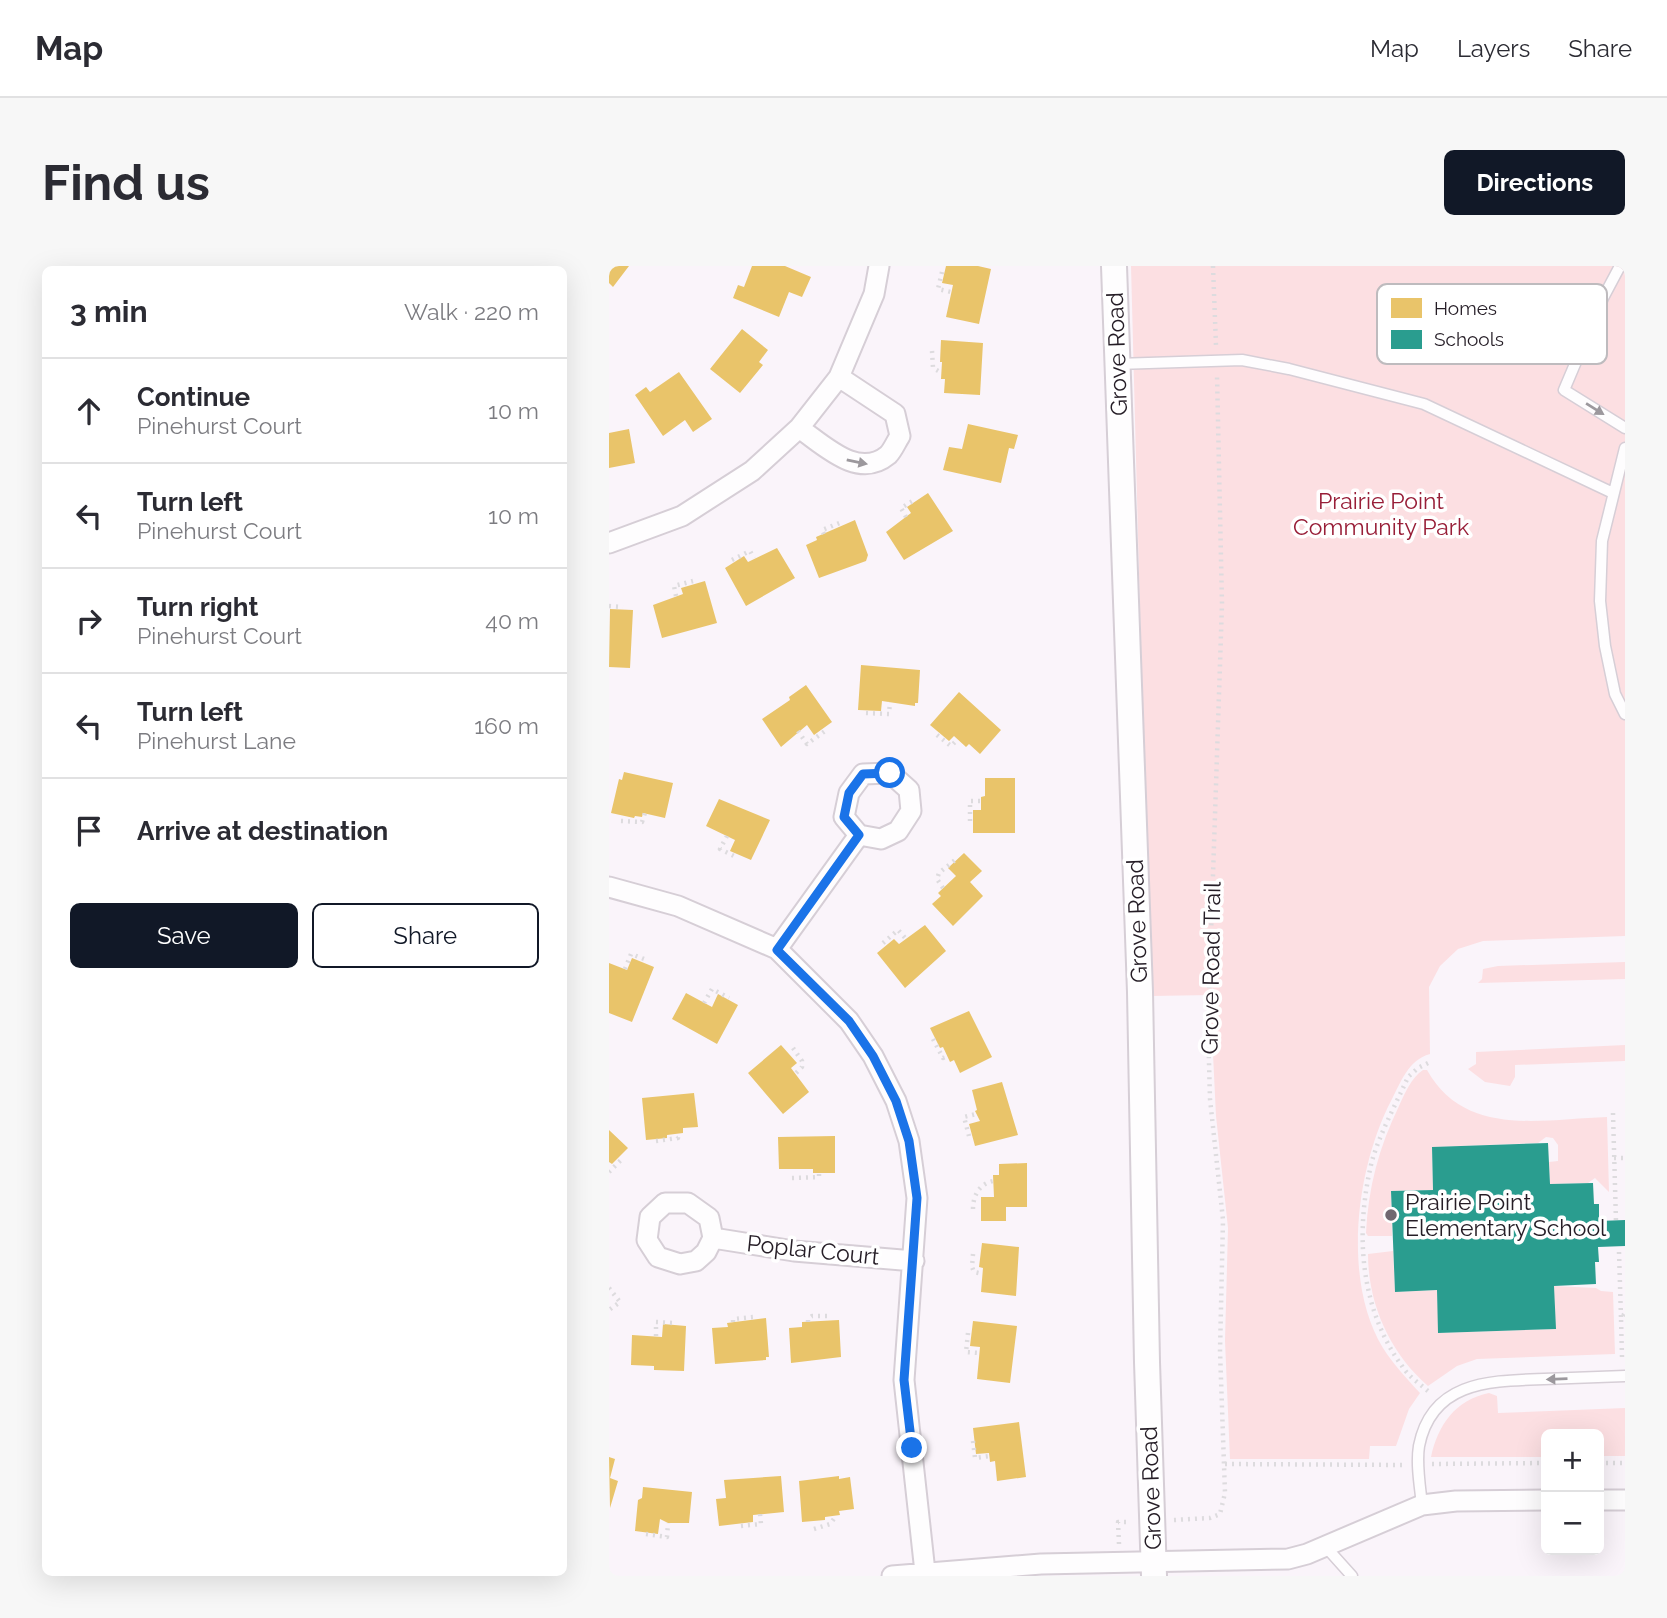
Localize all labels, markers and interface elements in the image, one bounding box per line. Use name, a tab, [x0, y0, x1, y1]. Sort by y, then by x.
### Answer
text: Map	[35, 29, 103, 68]
text: Map	[1370, 34, 1419, 63]
text: Layers	[1457, 34, 1530, 63]
text: Share	[1568, 34, 1632, 63]
button: Directions	[1444, 150, 1625, 215]
text: Find us	[42, 154, 210, 211]
legend	[1377, 284, 1607, 364]
street label: Grove Road	[1101, 292, 1132, 416]
text: 3 min	[70, 294, 148, 329]
text: Homes	[1434, 297, 1497, 319]
text: Walk · 220 m	[404, 298, 539, 325]
text: Schools	[1434, 328, 1504, 350]
text: Continue	[137, 382, 250, 412]
icon: ahead	[70, 392, 108, 430]
text: 10 m	[488, 397, 539, 424]
one-way arrow	[1585, 402, 1604, 415]
text: Pinehurst Court	[137, 412, 302, 439]
one-way arrow	[846, 457, 868, 468]
text: Turn left	[137, 487, 243, 517]
park label: Prairie Point Community Park	[1293, 487, 1469, 540]
icon: left	[70, 497, 108, 535]
text: 10 m	[488, 502, 539, 529]
text: Pinehurst Court	[137, 517, 302, 544]
text: Turn right	[137, 592, 258, 622]
icon: right	[70, 602, 108, 640]
text: 40 m	[485, 607, 539, 634]
text: Pinehurst Court	[137, 622, 302, 649]
text: Turn left	[137, 697, 243, 727]
icon: left	[70, 707, 108, 745]
text: 160 m	[474, 712, 539, 739]
text: Pinehurst Lane	[137, 727, 296, 754]
route start	[874, 757, 905, 788]
icon: arrive	[70, 812, 108, 850]
text: Arrive at destination	[137, 816, 388, 846]
street label: Grove Road	[1121, 859, 1152, 983]
street label: Grove Road Trail	[1195, 881, 1226, 1055]
button: Save	[70, 903, 298, 968]
button: Share	[312, 903, 539, 968]
place label: Prairie Point Elementary School	[1405, 1188, 1607, 1241]
marker: Prairie Point Elementary School	[1383, 1207, 1399, 1223]
street label: Poplar Court	[745, 1229, 881, 1270]
one-way arrow	[1546, 1373, 1568, 1384]
street label: Grove Road	[1135, 1426, 1166, 1550]
map controls	[1541, 1429, 1604, 1555]
button: +	[1541, 1429, 1604, 1492]
route end	[896, 1432, 927, 1463]
button: −	[1541, 1492, 1604, 1555]

